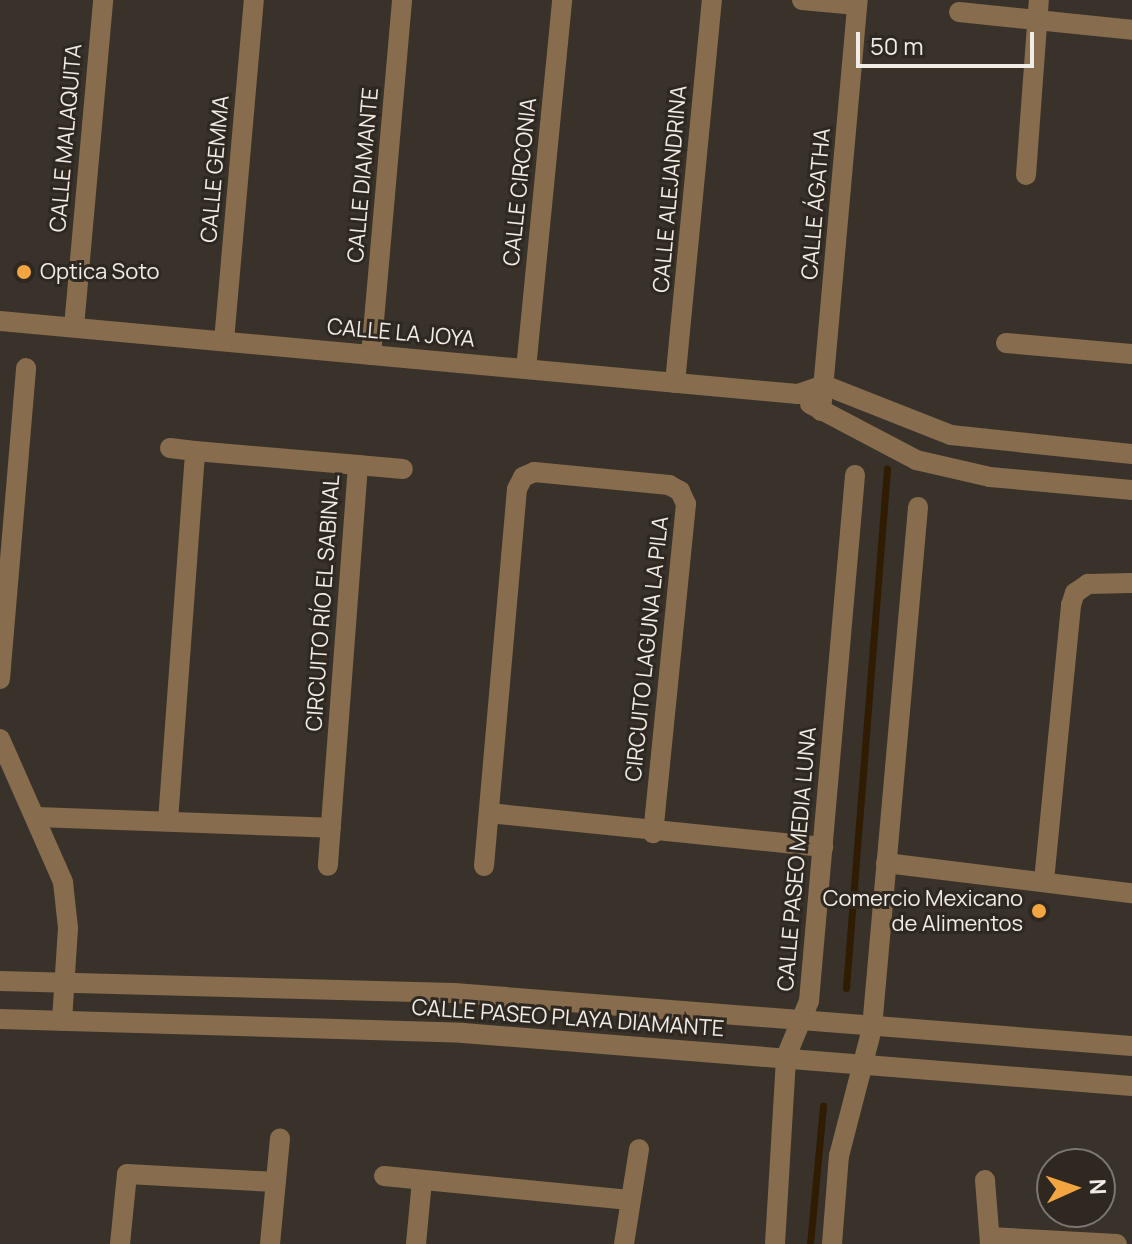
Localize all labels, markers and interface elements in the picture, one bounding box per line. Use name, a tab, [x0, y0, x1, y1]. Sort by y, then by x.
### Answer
scale bar	[860, 16, 1038, 66]
text: 50 m	[870, 29, 924, 62]
street label: CALLE MALAQUITA	[45, 43, 87, 233]
street label: CALLE ALEJANDRINA	[648, 84, 692, 294]
street label: CALLE DIAMANTE	[342, 86, 384, 264]
street label: CALLE GEMMA	[195, 94, 235, 244]
street label: CALLE CIRCONIA	[498, 97, 542, 267]
street label: CALLE ÁGATHA	[796, 127, 836, 281]
place label: Optica Soto	[40, 259, 160, 285]
marker: Optica Soto	[15, 263, 33, 281]
street label: CALLE LA JOYA	[326, 313, 476, 353]
street label: CIRCUITO RÍO EL SABINAL	[301, 473, 345, 733]
street label: CIRCUITO LAGUNA LA PILA	[620, 515, 674, 783]
street label: CALLE PASEO MEDIA LUNA	[772, 726, 822, 992]
place label: Comercio Mexicano de Alimentos	[823, 885, 1023, 936]
marker: Comercio Mexicano de Alimentos	[1030, 902, 1048, 920]
street label: CALLE PASEO PLAYA DIAMANTE	[411, 994, 725, 1042]
north arrow	[1036, 1148, 1116, 1228]
text: N	[1083, 1178, 1113, 1196]

